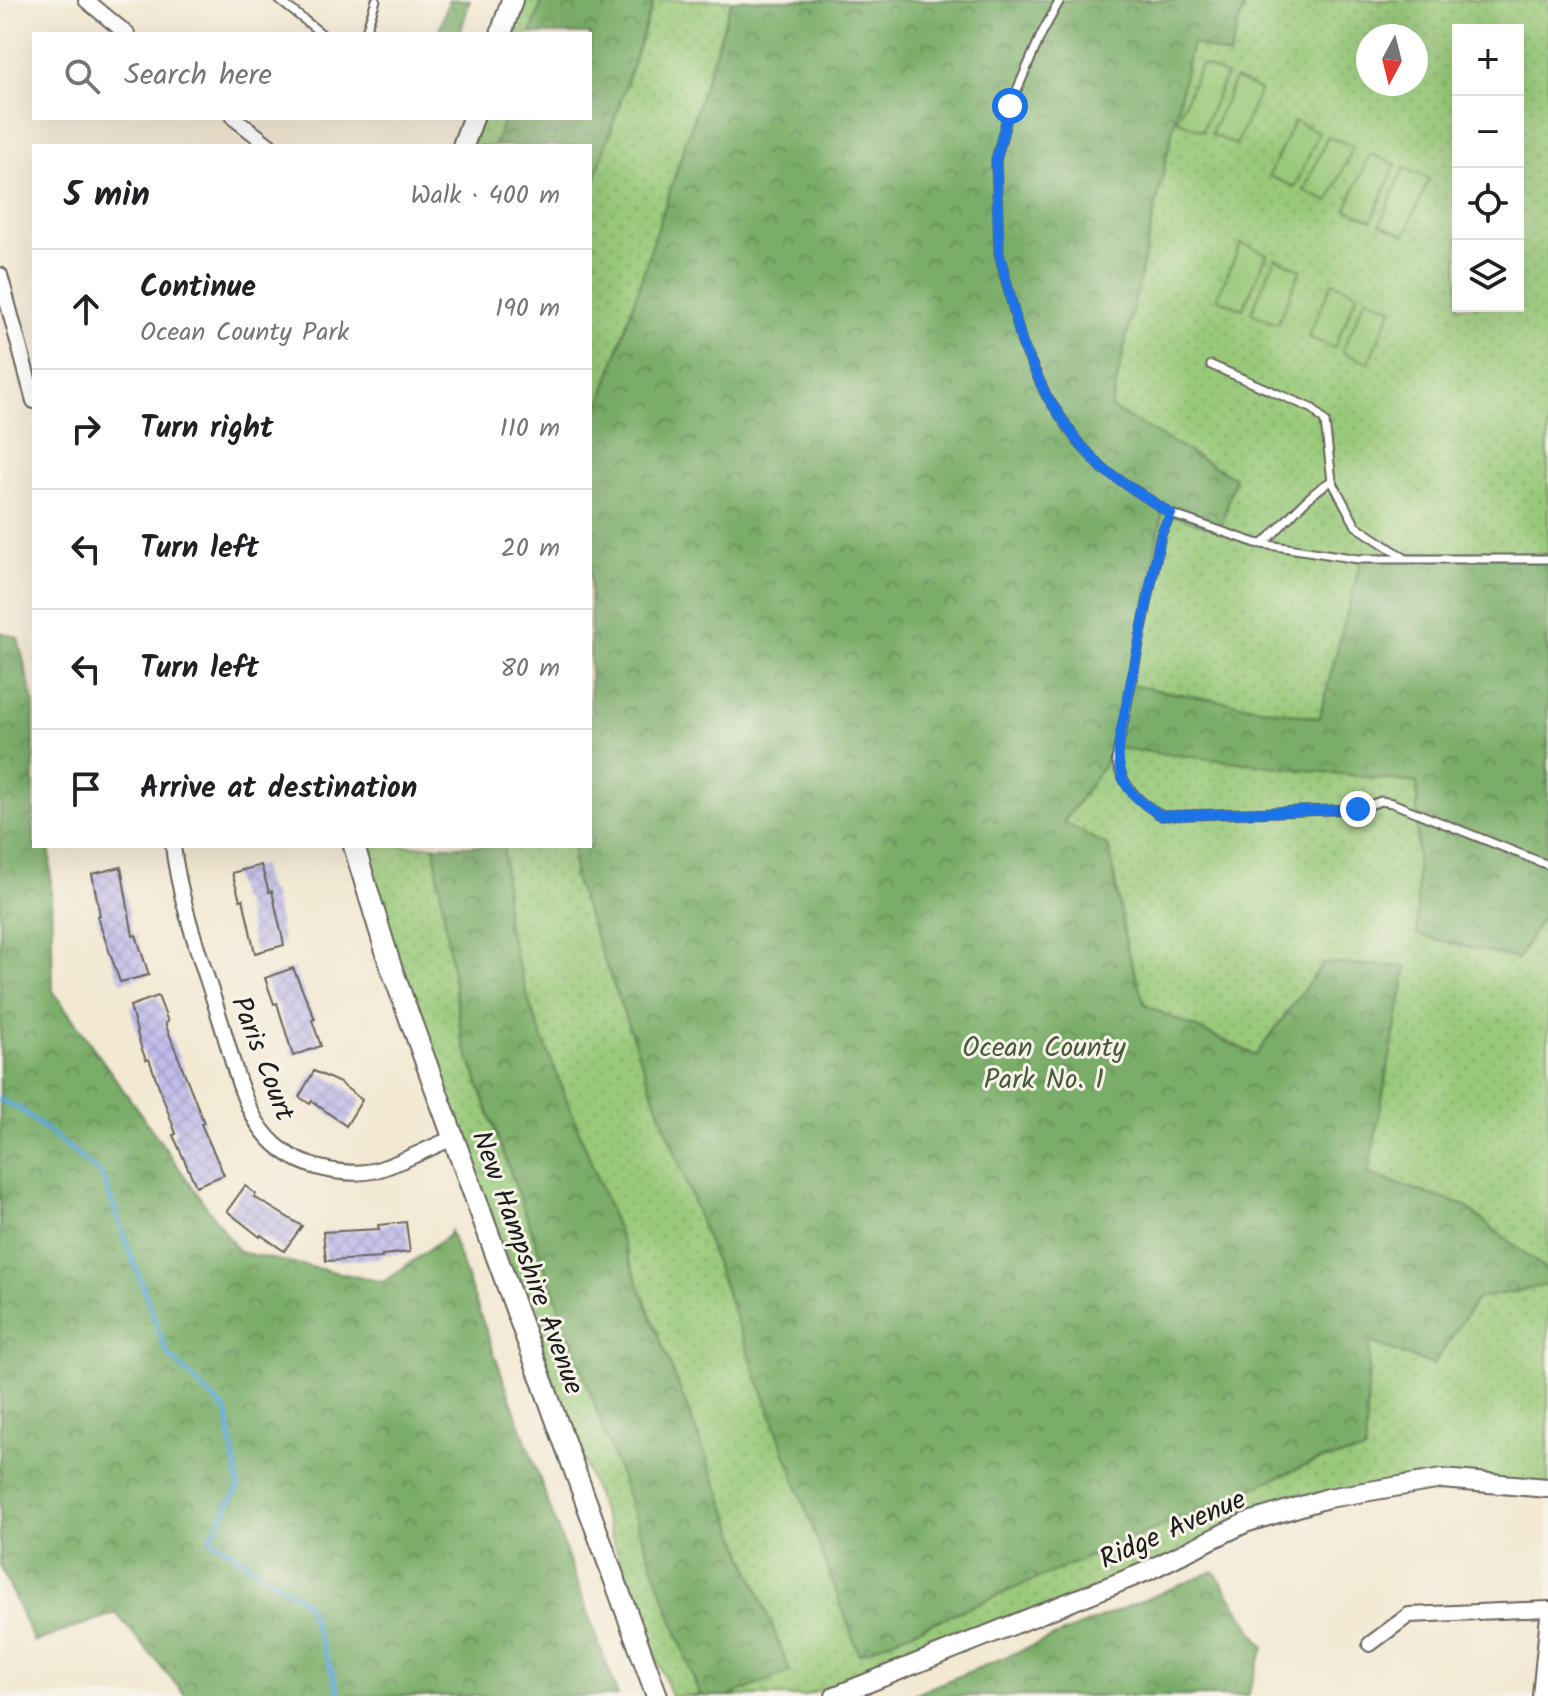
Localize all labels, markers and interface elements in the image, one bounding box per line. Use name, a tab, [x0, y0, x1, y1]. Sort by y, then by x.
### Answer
north arrow	[1356, 24, 1428, 96]
map controls	[1452, 24, 1524, 312]
button: +	[1452, 24, 1524, 96]
search box	[32, 32, 592, 120]
text: Search here	[124, 52, 272, 100]
icon: search	[60, 54, 104, 98]
route start	[992, 88, 1028, 124]
button: −	[1452, 96, 1524, 168]
button: locate	[1452, 168, 1524, 240]
text: 5 min	[64, 169, 150, 223]
text: Walk · 400 m	[410, 175, 560, 217]
button: layers	[1452, 240, 1524, 312]
text: Continue	[140, 264, 256, 312]
icon: ahead	[64, 287, 108, 331]
text: 190 m	[495, 288, 560, 330]
text: Ocean County Park	[140, 312, 349, 354]
text: Turn right	[140, 405, 273, 453]
icon: right	[64, 407, 108, 451]
text: 110 m	[500, 408, 560, 450]
text: Turn left	[140, 525, 259, 573]
icon: left	[64, 527, 108, 571]
text: 20 m	[501, 528, 560, 570]
text: Turn left	[140, 645, 259, 693]
icon: left	[64, 647, 108, 691]
text: 80 m	[500, 648, 560, 690]
text: Arrive at destination	[140, 765, 417, 813]
icon: arrive	[64, 767, 108, 811]
route end	[1340, 791, 1376, 827]
street label: Paris Court	[217, 990, 306, 1129]
park label: Ocean County Park No. 1	[962, 1026, 1127, 1103]
street label: New Hampshire Avenue	[458, 1124, 596, 1402]
street label: Ridge Avenue	[1092, 1478, 1254, 1583]

